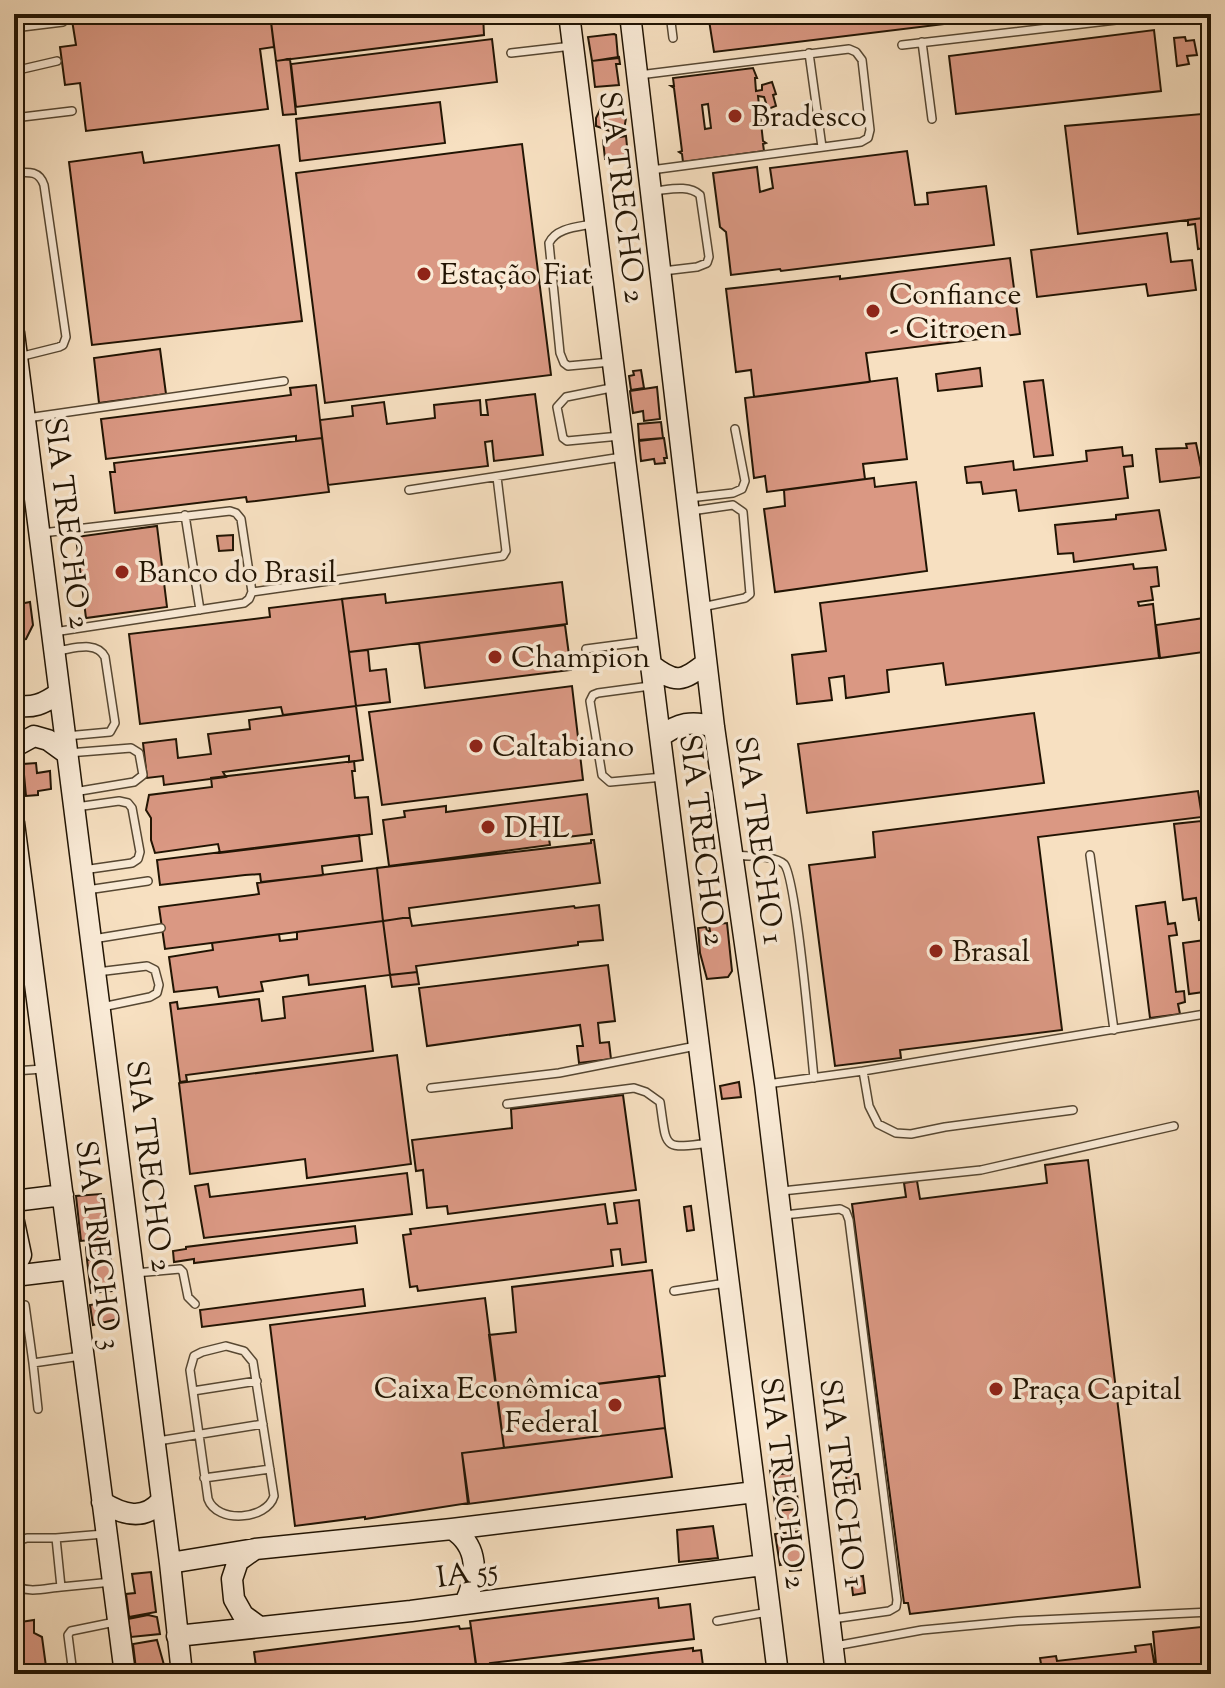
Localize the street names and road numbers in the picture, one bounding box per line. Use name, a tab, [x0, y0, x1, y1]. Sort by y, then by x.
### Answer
street label: SIA TRECHO 2	[586, 89, 655, 306]
street label: SIA TRECHO 2	[31, 415, 100, 632]
street label: SIA TRECHO 2	[666, 732, 735, 949]
street label: SIA TRECHO 1	[722, 734, 793, 947]
street label: SIA TRECHO 2	[113, 1058, 182, 1275]
street label: SIA TRECHO 3	[62, 1138, 131, 1353]
street label: SIA TRECHO 2	[747, 1375, 816, 1592]
street label: SIA TRECHO 1	[806, 1377, 875, 1590]
street label: IA 55	[434, 1550, 501, 1601]

